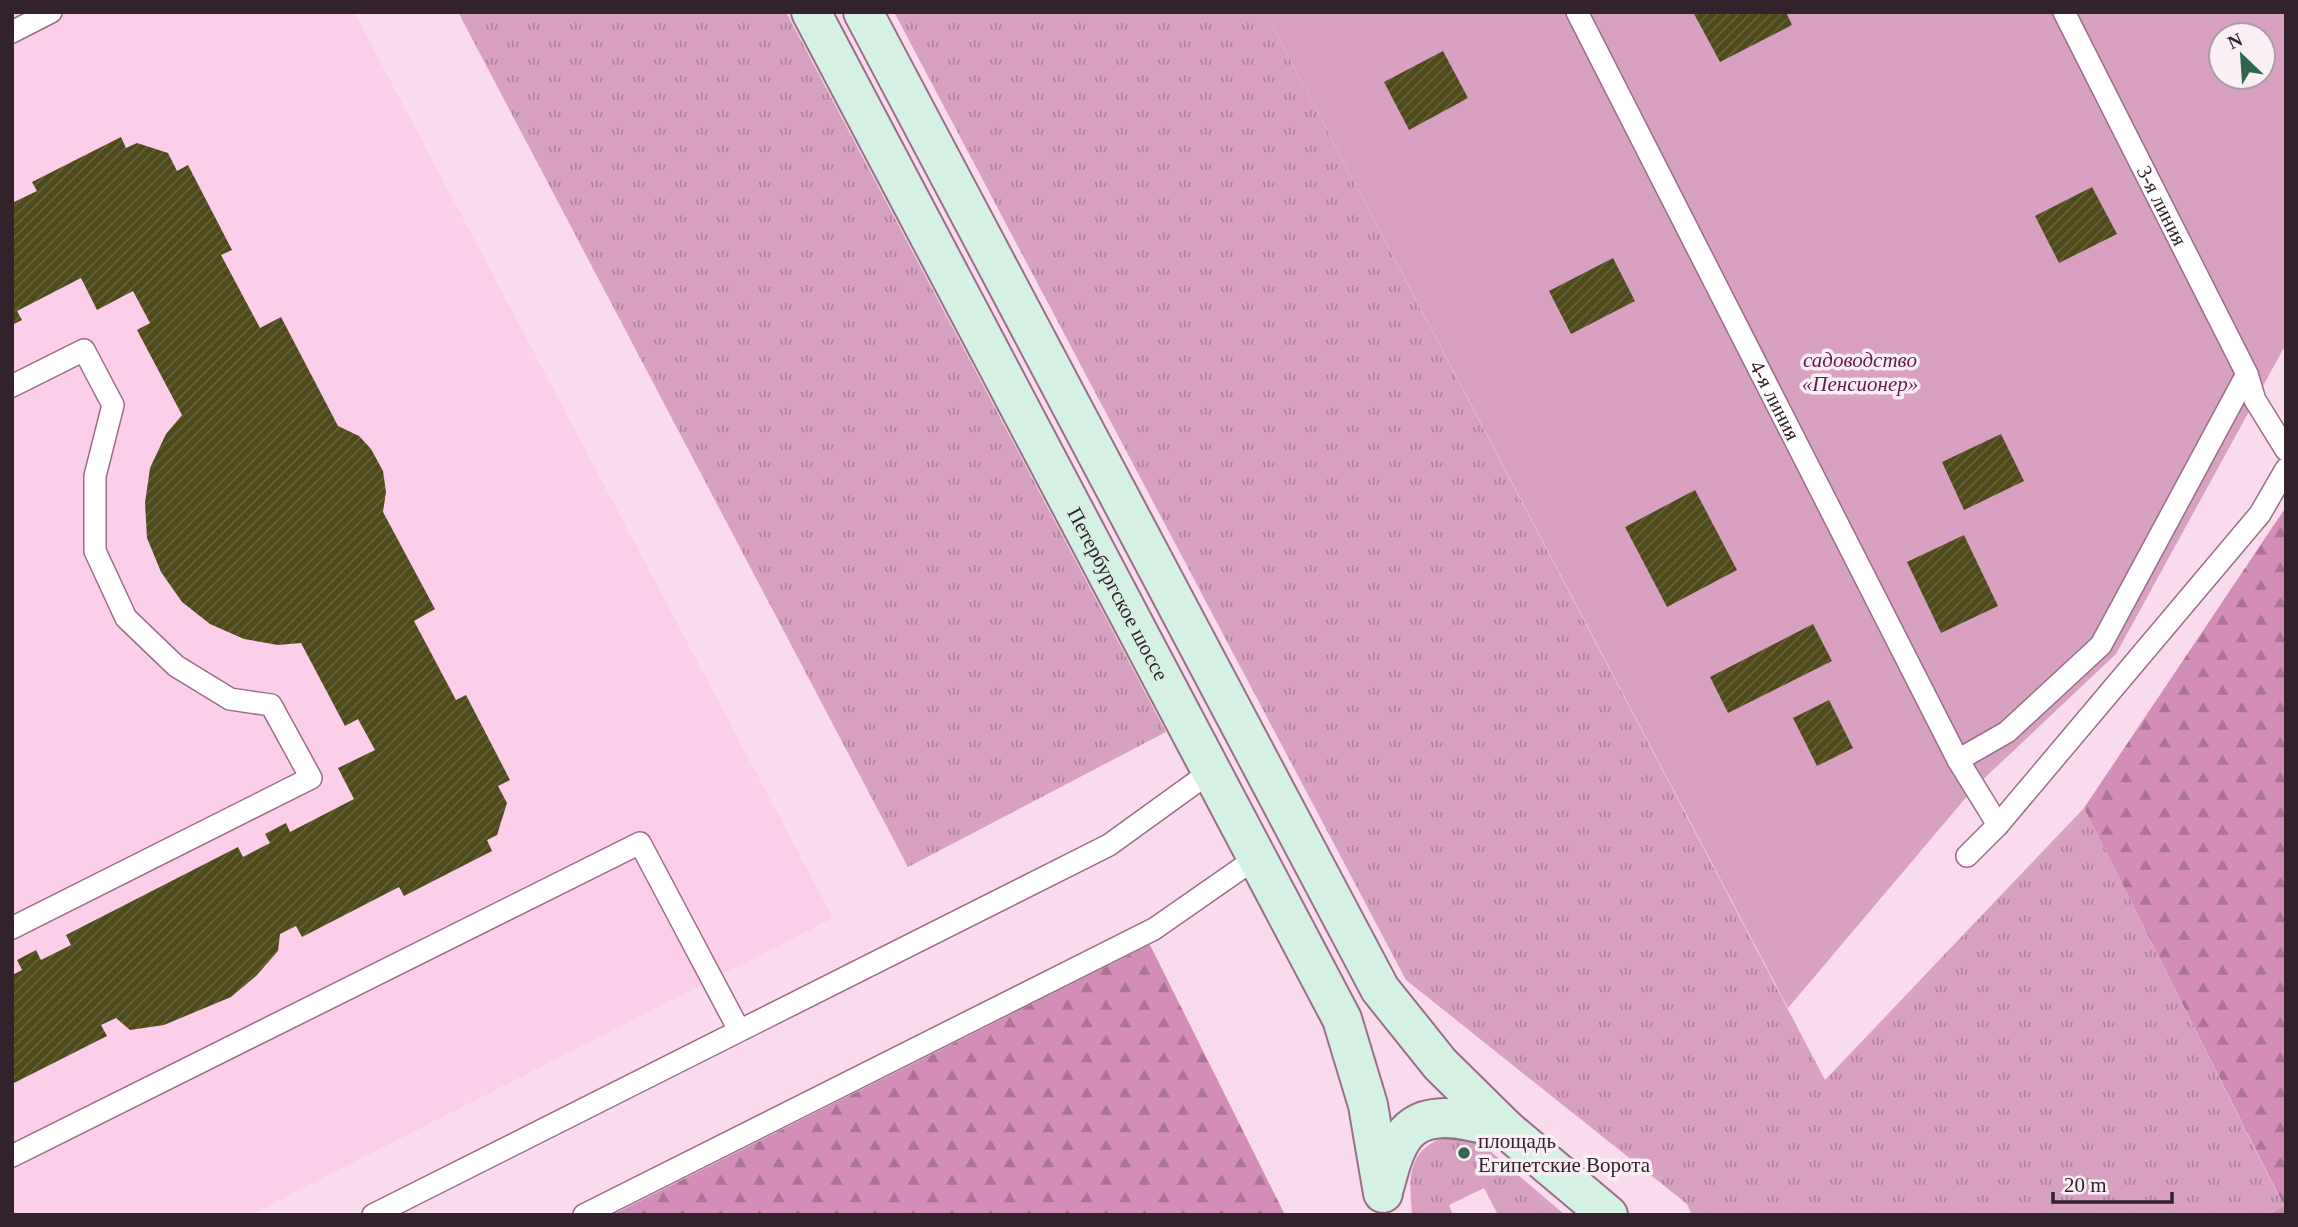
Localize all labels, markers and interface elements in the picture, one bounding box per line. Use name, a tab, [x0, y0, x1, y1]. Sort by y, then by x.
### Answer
north arrow	[2207, 21, 2277, 91]
text: N	[2224, 29, 2246, 53]
street label: 3-я линия	[2132, 162, 2192, 250]
park label: садоводство «Пенсионер»	[1802, 348, 1918, 396]
street label: 4-я линия	[1745, 357, 1805, 445]
street label: Петербургское шоссе	[1062, 503, 1173, 685]
place label: площадь Египетские Ворота	[1478, 1129, 1651, 1177]
marker: площадь Египетские Ворота	[1456, 1145, 1472, 1161]
scale bar	[2053, 1160, 2172, 1204]
text: 20 m	[2064, 1173, 2107, 1197]

